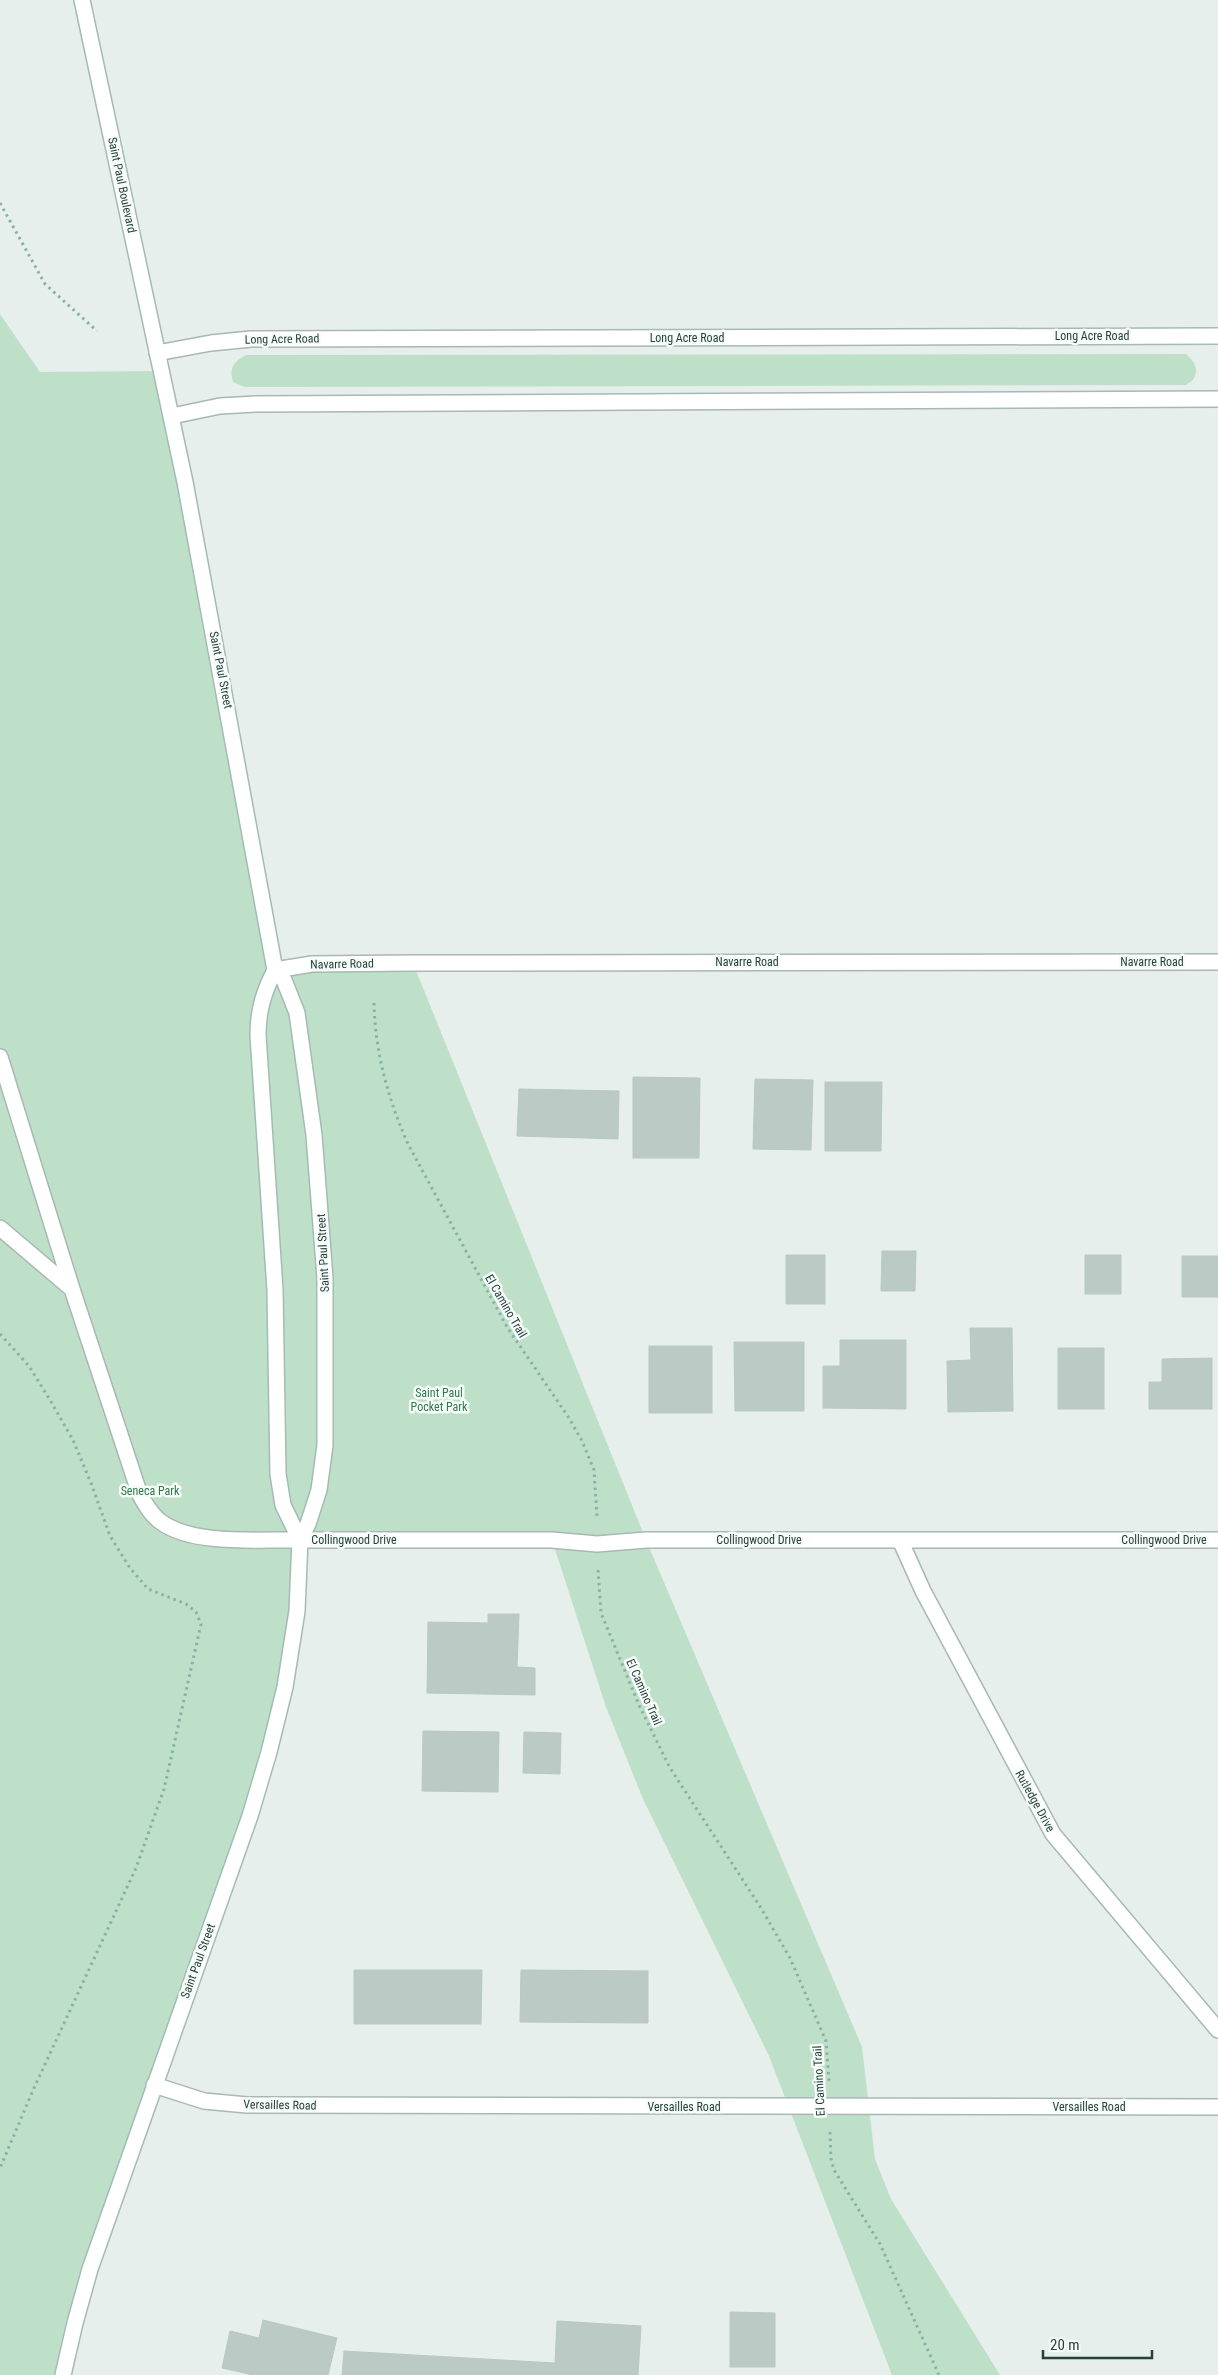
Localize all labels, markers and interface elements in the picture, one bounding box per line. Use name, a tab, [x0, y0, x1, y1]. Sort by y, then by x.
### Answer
street label: Saint Paul Boulevard	[105, 136, 139, 234]
street label: Long Acre Road	[1055, 329, 1129, 343]
street label: Long Acre Road	[245, 331, 320, 347]
street label: Long Acre Road	[650, 331, 724, 345]
street label: Saint Paul Street	[207, 630, 235, 710]
street label: Navarre Road	[715, 955, 779, 969]
street label: Navarre Road	[1120, 955, 1184, 969]
street label: Navarre Road	[310, 956, 374, 972]
street label: Saint Paul Street	[314, 1213, 332, 1293]
street label: El Camino Trail	[482, 1272, 530, 1340]
park label: Saint Paul Pocket Park	[411, 1386, 468, 1414]
park label: Seneca Park	[121, 1484, 180, 1498]
street label: Collingwood Drive	[311, 1533, 397, 1547]
street label: Collingwood Drive	[716, 1533, 802, 1547]
street label: Collingwood Drive	[1121, 1533, 1207, 1547]
street label: El Camino Trail	[623, 1657, 665, 1727]
street label: Rutledge Drive	[1012, 1768, 1058, 1835]
street label: Saint Paul Street	[178, 1921, 218, 2000]
street label: El Camino Trail	[810, 2045, 828, 2117]
street label: Versailles Road	[243, 2097, 317, 2113]
street label: Versailles Road	[647, 2100, 721, 2114]
street label: Versailles Road	[1052, 2100, 1126, 2114]
scale bar	[1043, 2328, 1152, 2360]
text: 20 m	[1050, 2336, 1080, 2354]

